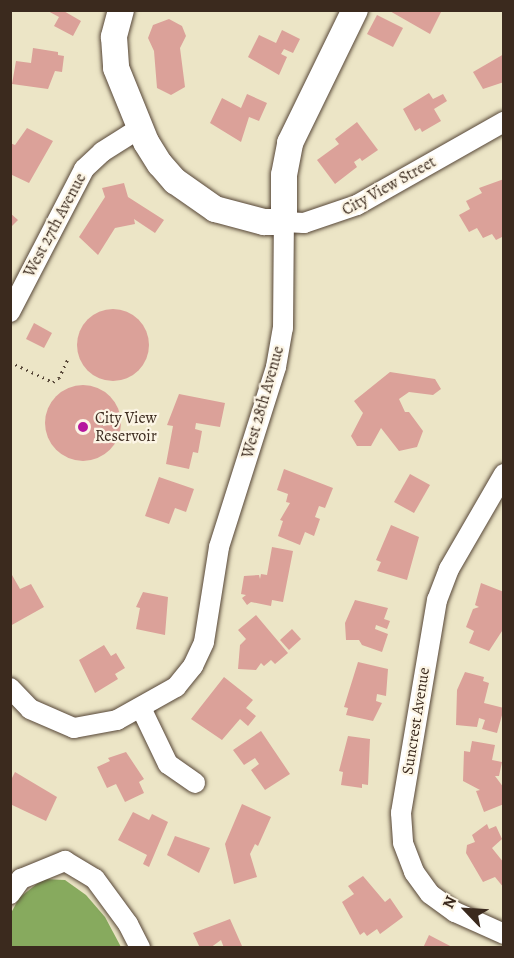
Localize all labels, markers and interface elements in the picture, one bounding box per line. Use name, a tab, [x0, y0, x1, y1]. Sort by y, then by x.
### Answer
street label: City View Street	[339, 152, 439, 220]
street label: West 27th Avenue	[20, 170, 90, 280]
street label: West 28th Avenue	[238, 344, 288, 460]
place label: City View Reservoir	[95, 408, 157, 446]
marker: City View Reservoir	[76, 420, 90, 434]
street label: Suncrest Avenue	[398, 666, 434, 776]
north arrow	[436, 880, 496, 940]
text: N	[437, 892, 462, 912]

